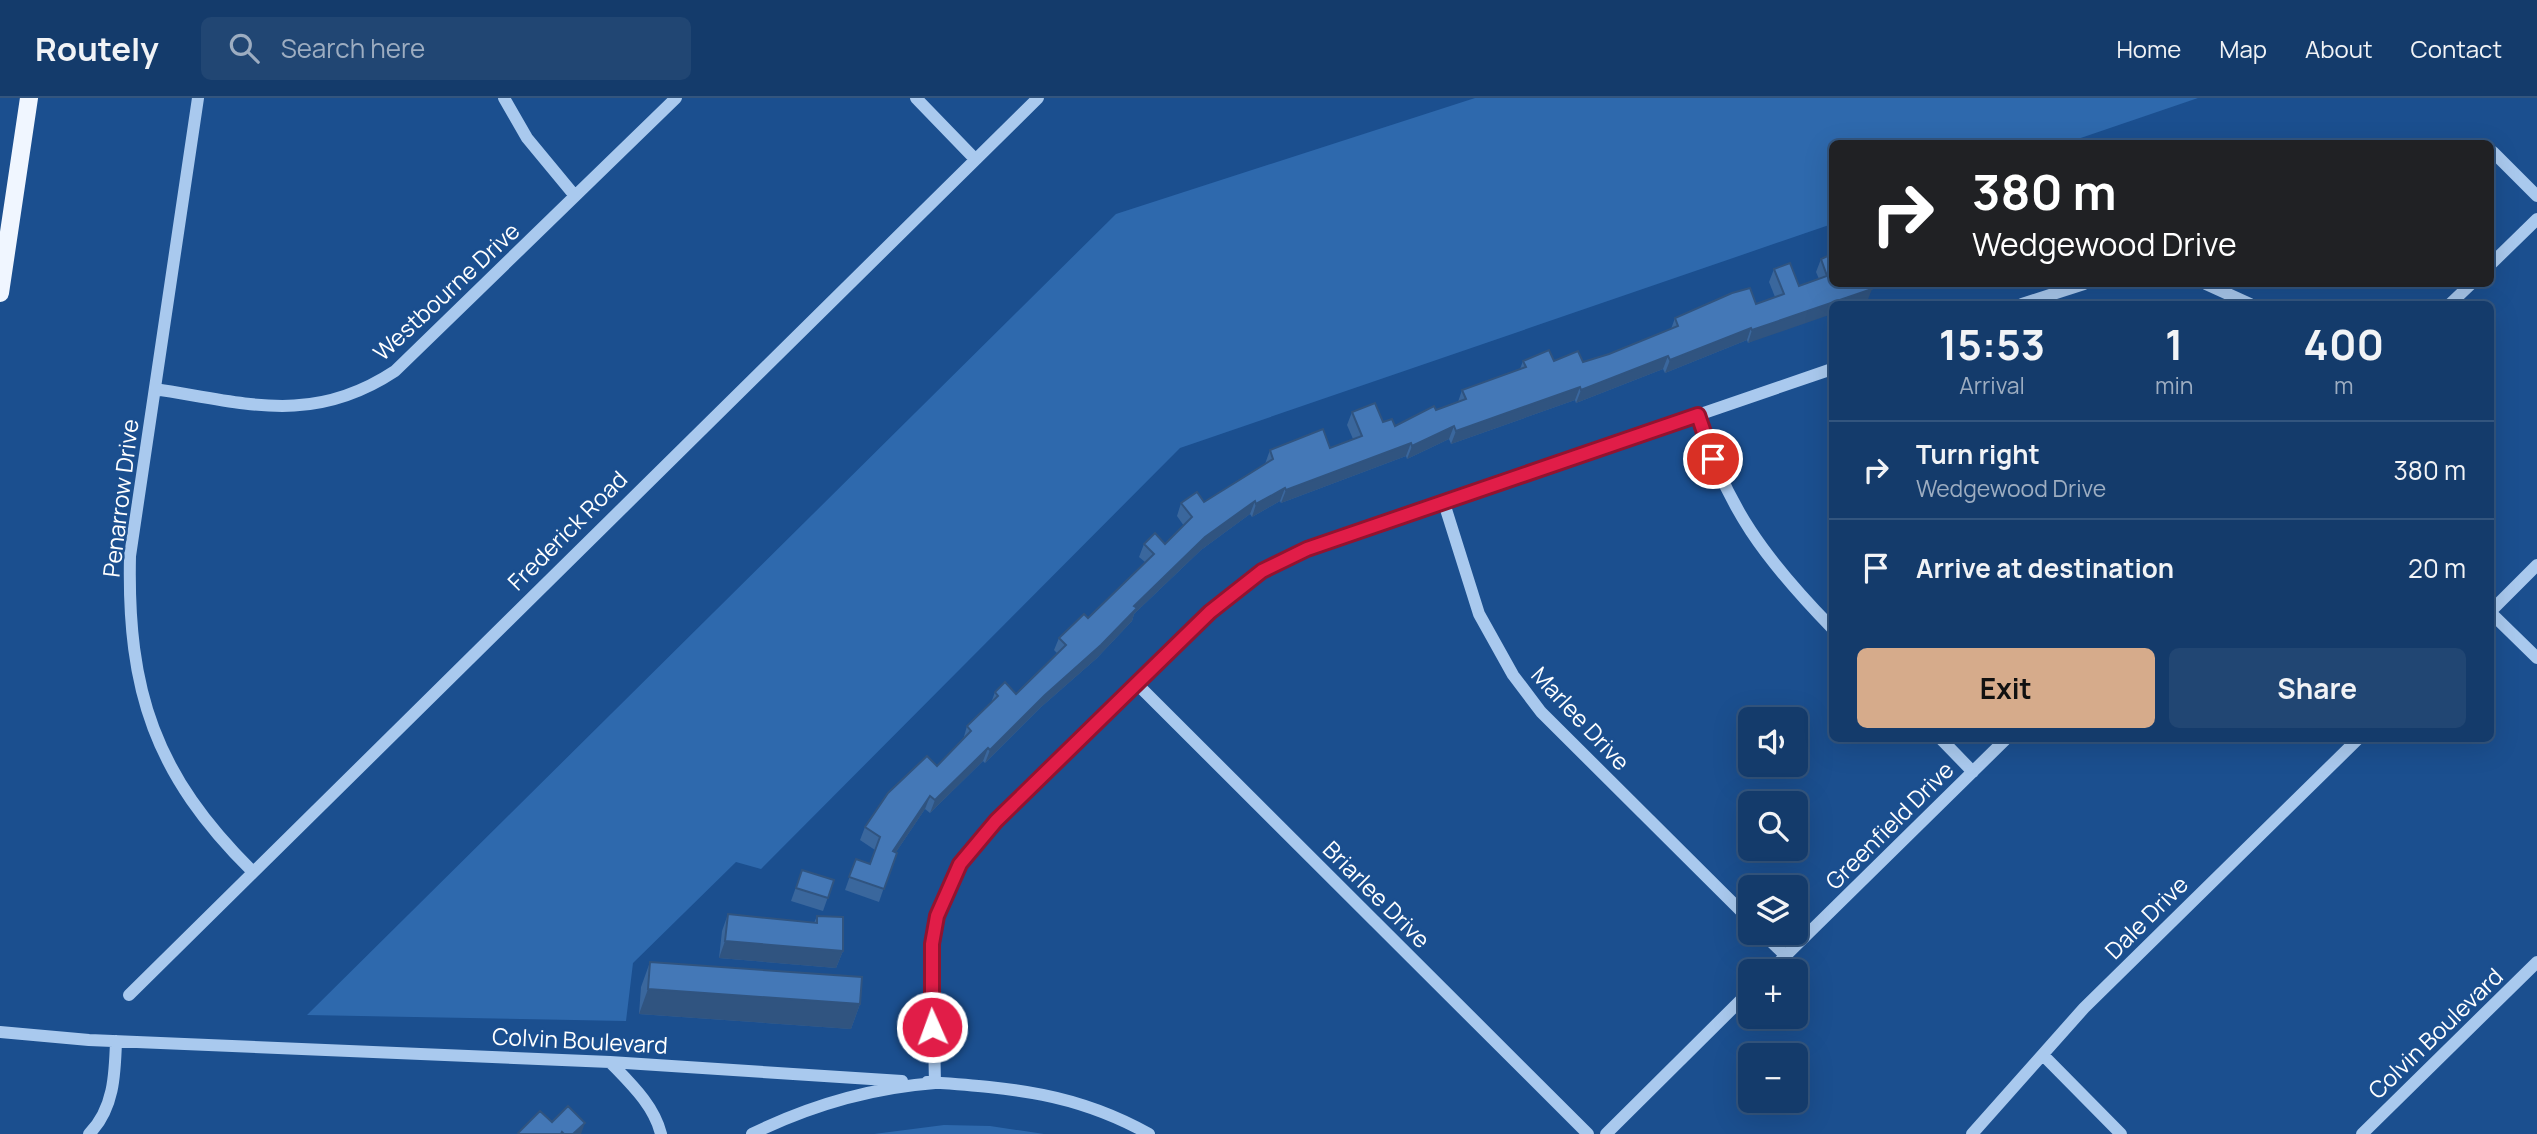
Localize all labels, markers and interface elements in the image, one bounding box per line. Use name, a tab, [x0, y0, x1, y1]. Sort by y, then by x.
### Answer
search box	[201, 17, 691, 80]
text: Routely	[35, 26, 159, 71]
icon: search	[225, 29, 263, 67]
text: Search here	[281, 30, 425, 66]
text: Home	[2116, 32, 2181, 65]
text: Map	[2219, 32, 2267, 65]
text: About	[2305, 32, 2373, 65]
text: Contact	[2411, 32, 2502, 65]
text: 380 m	[1972, 158, 2117, 225]
icon: right	[1857, 168, 1948, 259]
street label: Westbourne Drive	[366, 215, 526, 367]
text: Wedgewood Drive	[1972, 222, 2237, 266]
text: 15:53	[1939, 315, 2045, 373]
text: 1	[2165, 315, 2183, 373]
text: 400	[2303, 315, 2384, 373]
text: Arrival	[1959, 369, 2025, 401]
text: min	[2155, 369, 2194, 401]
text: m	[2334, 369, 2354, 401]
street label: Penarrow Drive	[94, 417, 146, 579]
pin	[1683, 429, 1743, 489]
text: Turn right	[1916, 436, 2040, 472]
icon: arrive	[1694, 440, 1732, 478]
icon: right	[1857, 451, 1895, 489]
text: 380 m	[2393, 452, 2466, 488]
street label: Frederick Road	[500, 463, 634, 597]
text: Wedgewood Drive	[1916, 472, 2106, 504]
icon: arrive	[1857, 549, 1895, 587]
text: Arrive at destination	[1916, 550, 2174, 586]
text: 20 m	[2408, 550, 2466, 586]
button: Exit	[1857, 648, 2155, 728]
button: Share	[2169, 648, 2466, 728]
street label: Marlee Drive	[1525, 659, 1637, 777]
map controls	[1738, 707, 1808, 1113]
button: sound	[1738, 707, 1808, 777]
street label: Greenfield Drive	[1818, 754, 1960, 896]
button: search	[1738, 791, 1808, 861]
street label: Briarlee Drive	[1316, 833, 1438, 955]
street label: Dale Drive	[2097, 868, 2195, 966]
button: layers	[1738, 875, 1808, 945]
button: +	[1738, 959, 1808, 1029]
street label: Colvin Boulevard	[2361, 960, 2509, 1106]
position arrow	[895, 990, 969, 1064]
street label: Colvin Boulevard	[491, 1019, 669, 1061]
button: −	[1738, 1043, 1808, 1113]

